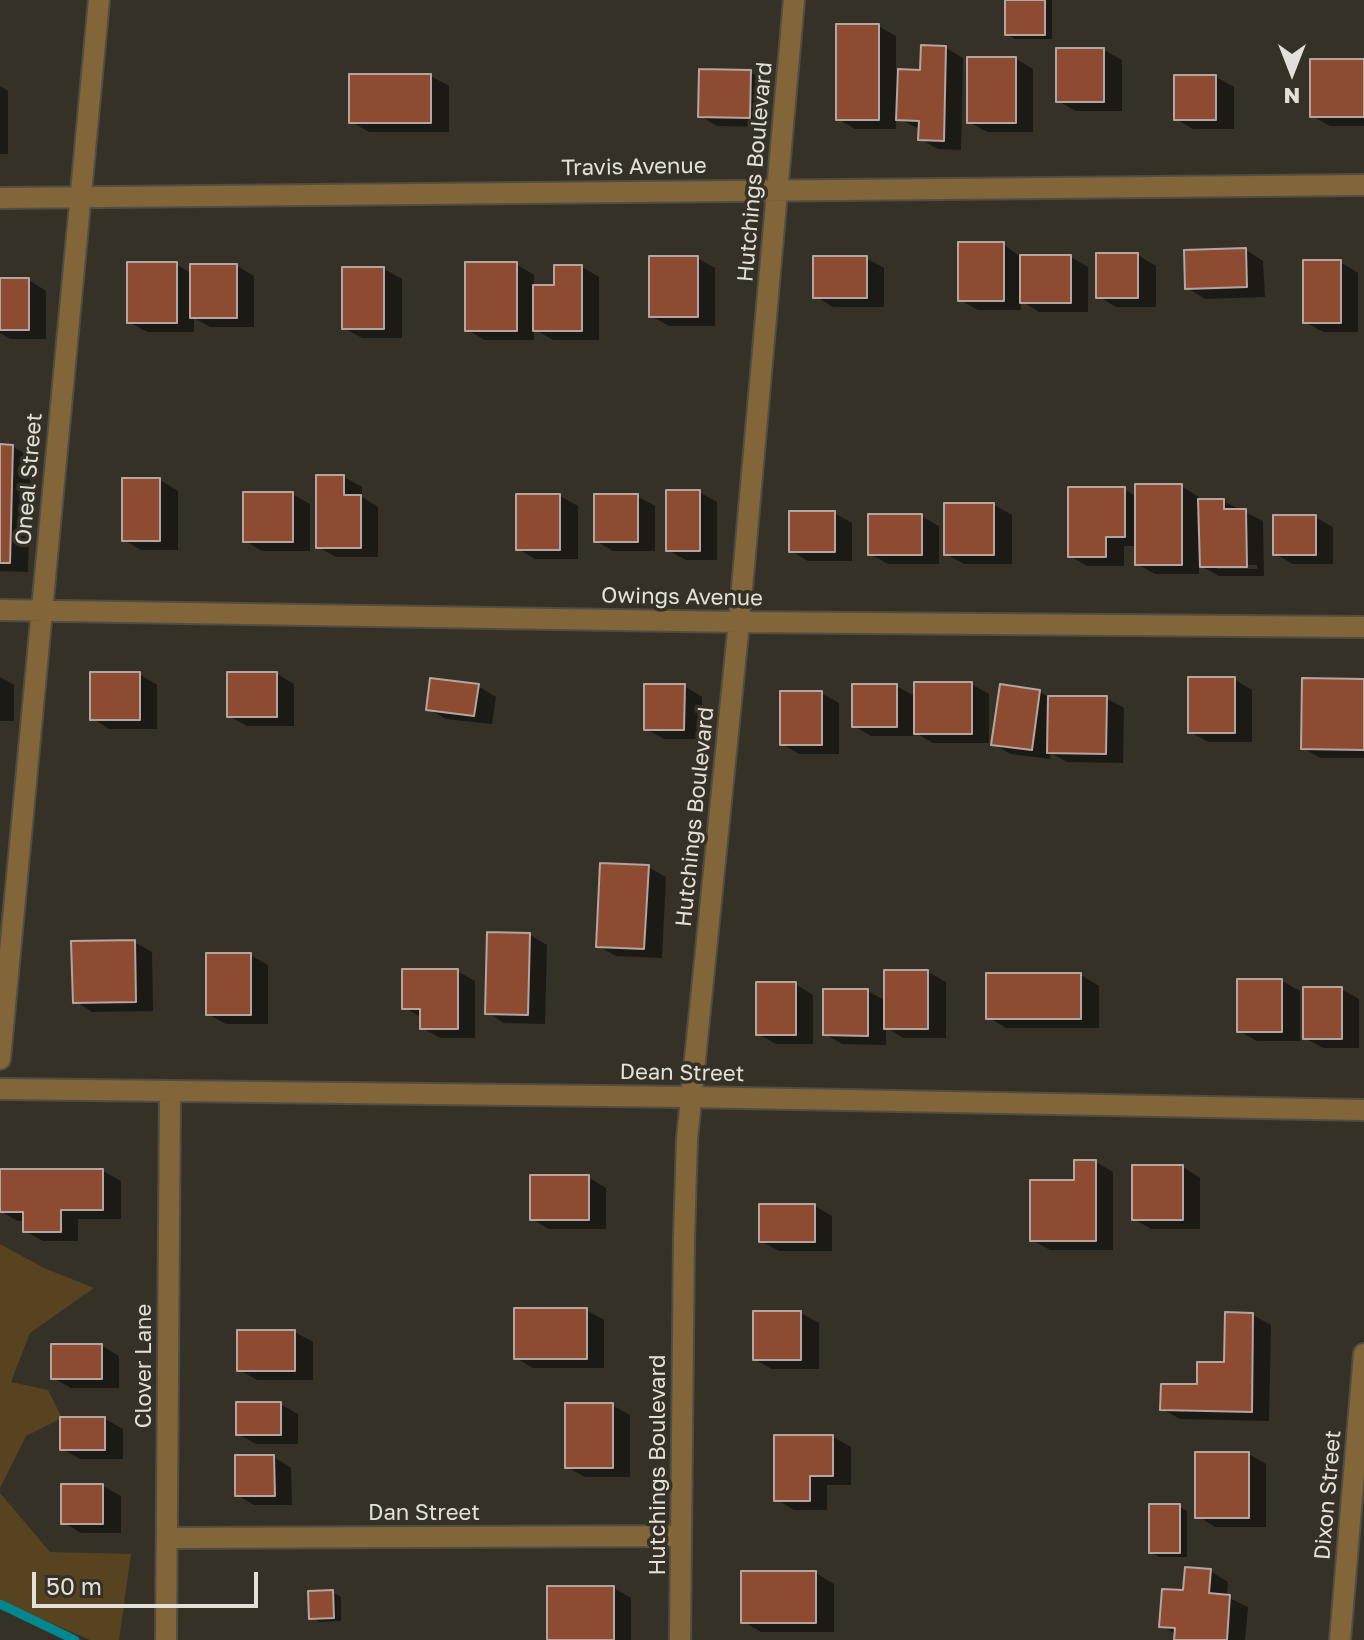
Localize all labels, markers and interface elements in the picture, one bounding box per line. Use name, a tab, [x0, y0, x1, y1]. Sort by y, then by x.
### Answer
north arrow	[1252, 32, 1332, 112]
street label: Hutchings Boulevard	[732, 61, 778, 283]
text: N	[1284, 83, 1300, 110]
street label: Travis Avenue	[561, 153, 707, 181]
street label: Oneal Street	[10, 412, 48, 546]
street label: Owings Avenue	[601, 582, 763, 612]
street label: Hutchings Boulevard	[670, 706, 720, 928]
street label: Dean Street	[619, 1059, 745, 1087]
street label: Clover Lane	[131, 1304, 157, 1428]
street label: Hutchings Boulevard	[645, 1355, 671, 1575]
street label: Dixon Street	[1309, 1429, 1347, 1561]
street label: Dan Street	[368, 1500, 480, 1526]
scale bar	[36, 1556, 262, 1606]
text: 50 m	[46, 1571, 102, 1600]

